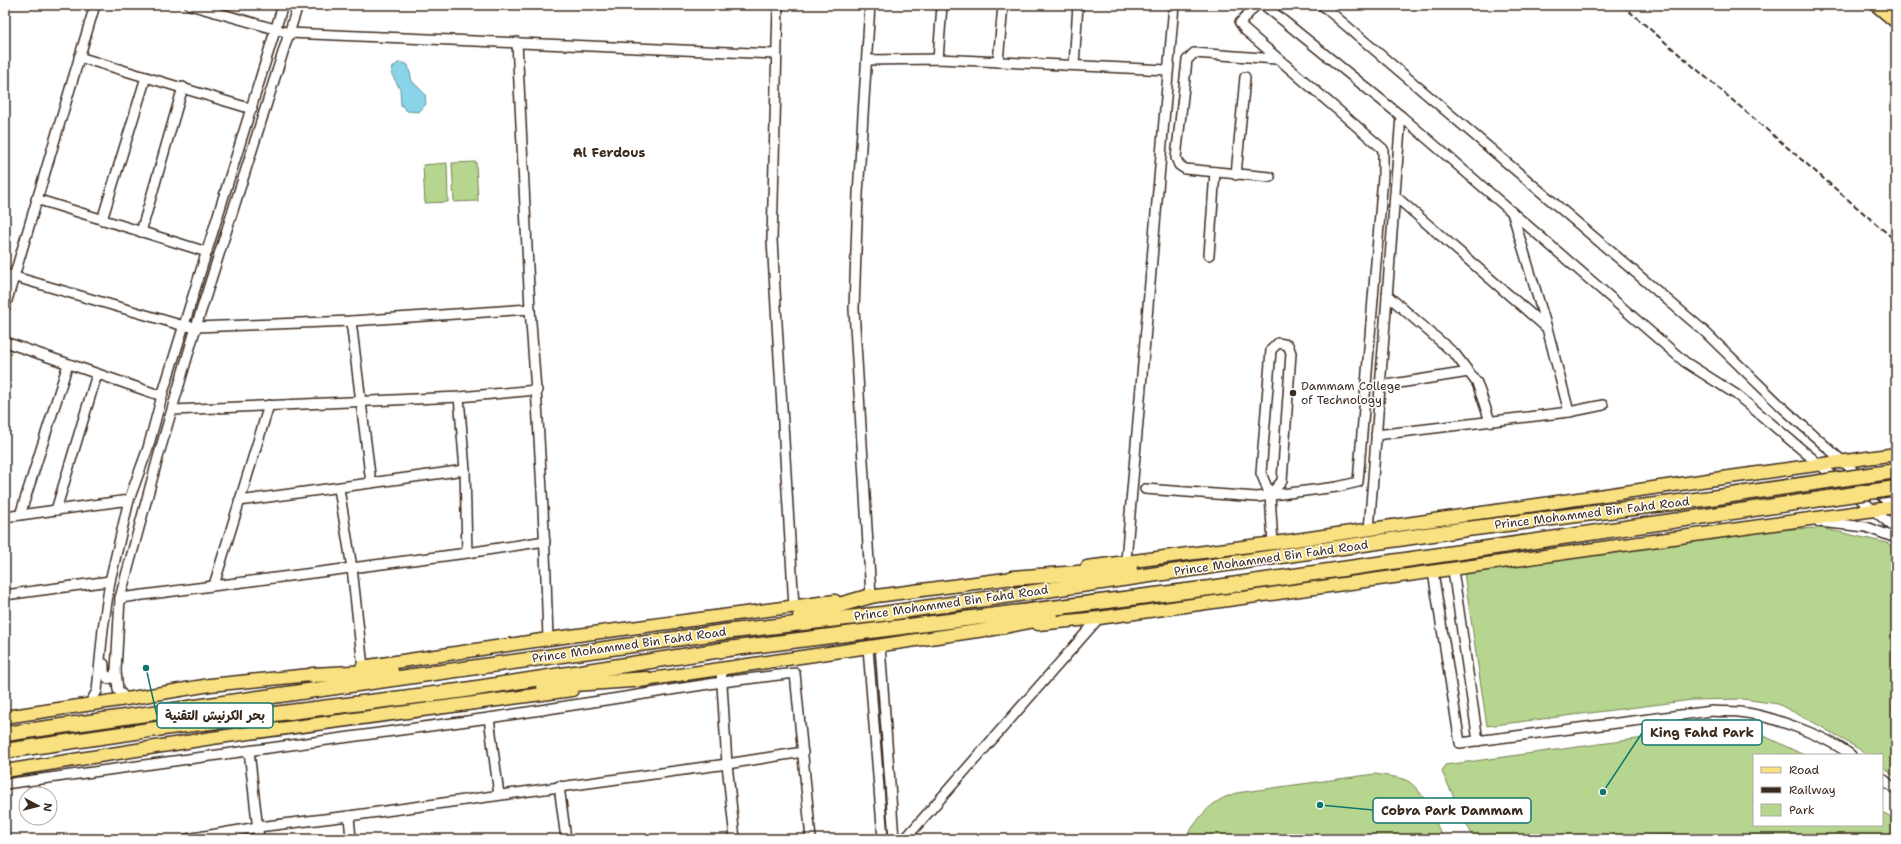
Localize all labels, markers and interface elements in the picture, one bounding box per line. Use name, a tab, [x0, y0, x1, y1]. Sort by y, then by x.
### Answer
district label: Al Ferdous	[573, 144, 646, 161]
place label: Dammam College of Technology	[1301, 378, 1401, 408]
marker: Dammam College of Technology	[1288, 388, 1298, 398]
street label: Prince Mohammed Bin Fahd Road	[1494, 493, 1691, 533]
street label: Prince Mohammed Bin Fahd Road	[1173, 536, 1370, 580]
street label: Prince Mohammed Bin Fahd Road	[853, 581, 1050, 625]
street label: Prince Mohammed Bin Fahd Road	[531, 623, 728, 667]
callout: بحر الكرنيش التقنية	[157, 703, 273, 728]
text: بحر الكرنيش التقنية	[165, 707, 265, 724]
callout: King Fahd Park	[1642, 720, 1762, 745]
text: King Fahd Park	[1650, 724, 1754, 741]
legend	[1753, 754, 1883, 826]
text: Road	[1789, 762, 1820, 778]
text: Railway	[1789, 782, 1836, 798]
north arrow	[18, 786, 58, 826]
callout: Cobra Park Dammam	[1373, 798, 1531, 823]
text: N	[39, 802, 55, 813]
text: Cobra Park Dammam	[1381, 802, 1523, 819]
text: Park	[1789, 802, 1815, 818]

